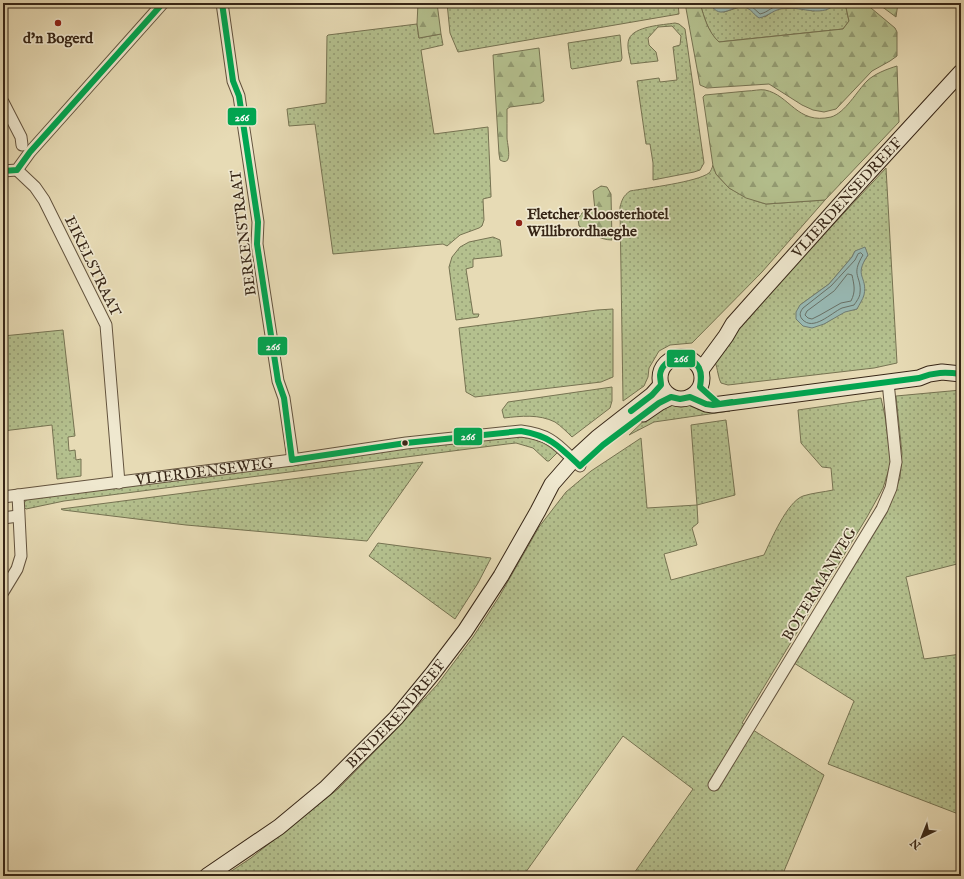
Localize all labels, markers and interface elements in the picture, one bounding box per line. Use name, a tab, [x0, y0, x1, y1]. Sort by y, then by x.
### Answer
marker: d'n Bogerd	[53, 18, 63, 28]
place label: d'n Bogerd	[23, 29, 94, 48]
line badge: 266	[227, 107, 257, 126]
text: 266	[235, 111, 251, 125]
street label: VLIERDENSEDREEF	[787, 134, 906, 263]
street label: BERKENSTRAAT	[226, 169, 261, 297]
place label: Fletcher Kloosterhotel Willibrordhaeghe	[526, 205, 669, 241]
street label: EIKELSTRAAT	[60, 213, 125, 320]
marker: Fletcher Kloosterhotel Willibrordhaeghe	[514, 218, 524, 228]
line badge: 266	[257, 336, 288, 356]
text: 266	[266, 340, 282, 354]
line badge: 266	[666, 349, 696, 368]
text: 266	[674, 352, 690, 366]
line badge: 266	[453, 427, 483, 446]
text: 266	[461, 430, 477, 444]
unlabelled marker	[400, 438, 410, 448]
street label: VLIERDENSEWEG	[134, 453, 274, 490]
street label: BOTERMANWEG	[778, 524, 861, 644]
street label: BINDERENDREEF	[342, 656, 450, 773]
north arrow	[902, 817, 942, 857]
text: N	[907, 835, 925, 853]

